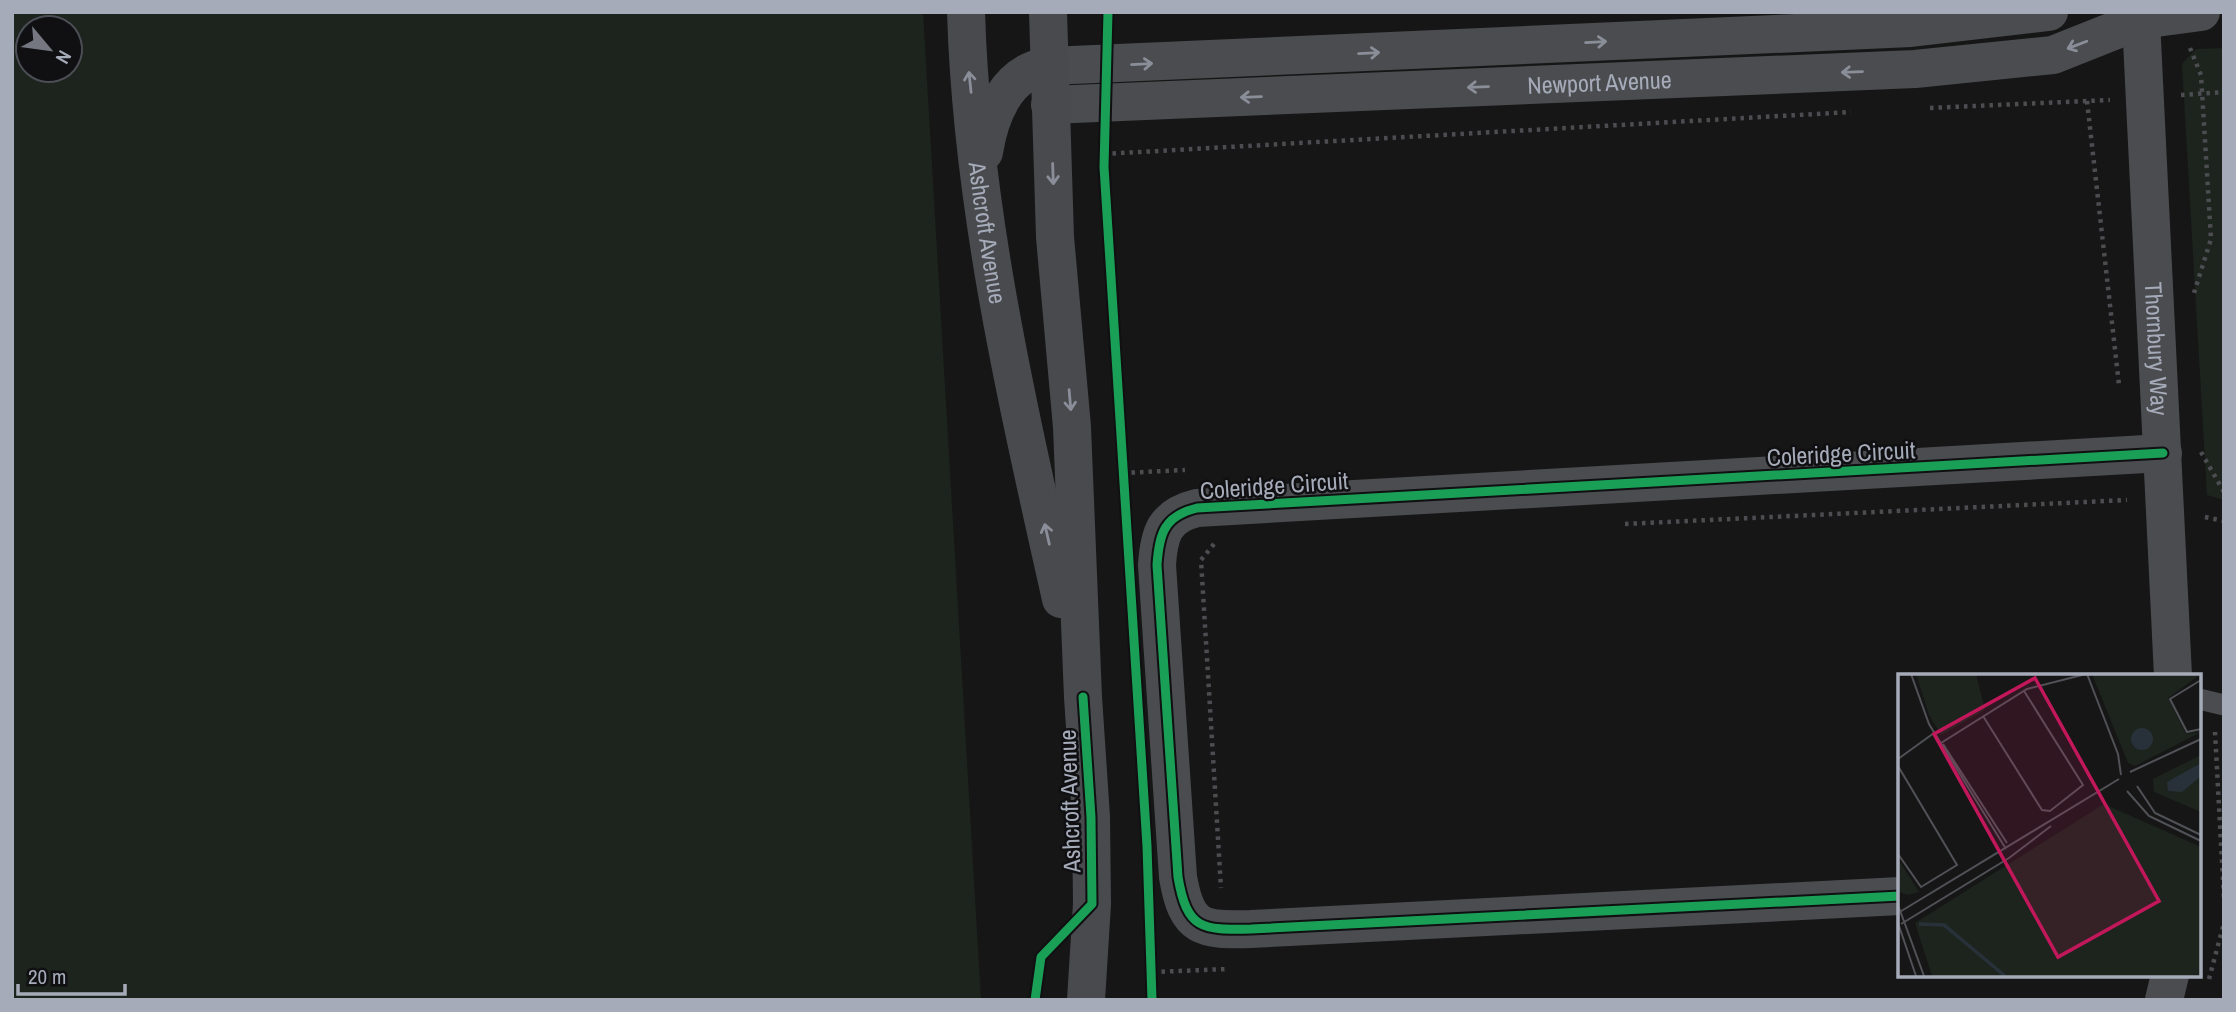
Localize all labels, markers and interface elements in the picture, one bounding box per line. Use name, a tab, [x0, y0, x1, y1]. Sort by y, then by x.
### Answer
north arrow	[14, 14, 84, 84]
one-way arrow	[1585, 36, 1608, 49]
one-way arrow	[2067, 40, 2089, 53]
text: N	[50, 46, 78, 68]
one-way arrow	[1357, 46, 1380, 59]
one-way arrow	[1130, 57, 1153, 70]
street label: Newport Avenue	[1527, 63, 1672, 101]
one-way arrow	[1841, 65, 1864, 78]
one-way arrow	[964, 71, 977, 94]
one-way arrow	[1467, 81, 1490, 94]
one-way arrow	[1240, 90, 1263, 103]
street label: Ashcroft Avenue	[961, 159, 1015, 306]
one-way arrow	[1046, 162, 1059, 185]
street label: Thornbury Way	[2138, 281, 2176, 416]
one-way arrow	[1064, 389, 1077, 411]
street label: Coleridge Circuit	[1766, 433, 1917, 473]
street label: Coleridge Circuit	[1199, 464, 1350, 506]
one-way arrow	[1040, 524, 1053, 546]
inset map	[1898, 674, 2201, 977]
street label: Ashcroft Avenue	[1051, 729, 1088, 874]
scale bar	[18, 953, 124, 997]
text: 20 m	[28, 962, 66, 991]

